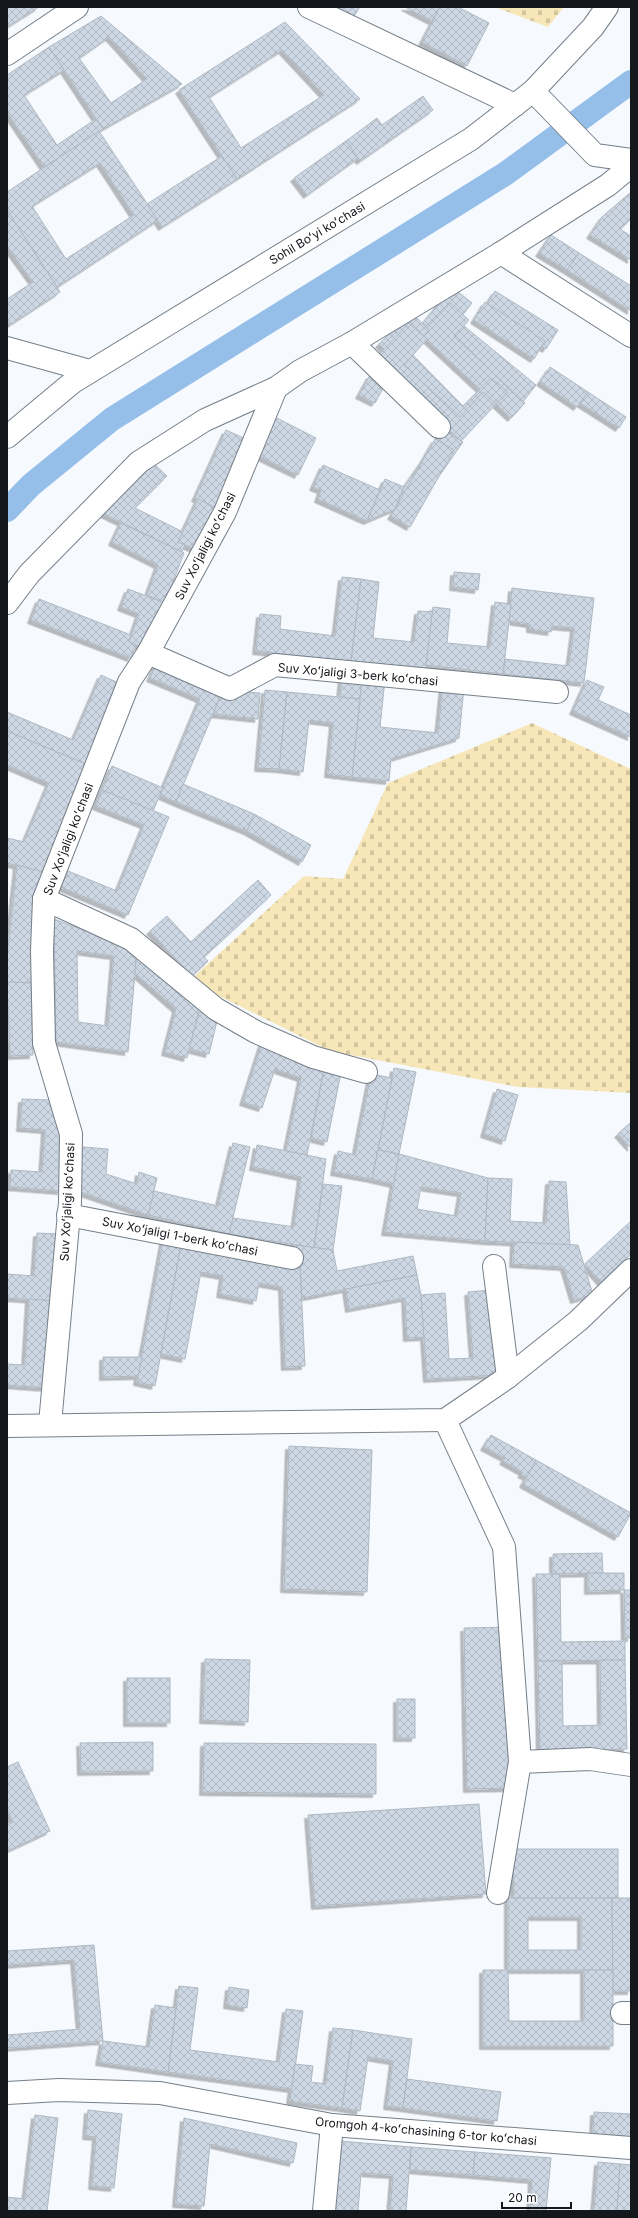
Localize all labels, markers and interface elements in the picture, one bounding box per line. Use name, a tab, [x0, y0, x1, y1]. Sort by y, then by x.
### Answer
street label: Sohil Boʻyi koʻchasi	[266, 198, 368, 268]
street label: Suv Xoʻjaligi koʻchasi	[171, 490, 239, 602]
street label: Suv Xoʻjaligi 3-berk koʻchasi	[277, 660, 439, 688]
street label: Suv Xoʻjaligi koʻchasi	[40, 781, 96, 897]
street label: Suv Xoʻjaligi koʻchasi	[56, 1142, 78, 1262]
street label: Suv Xoʻjaligi 1-berk koʻchasi	[101, 1214, 259, 1258]
street label: Oromgoh 4-koʻchasining 6-tor koʻchasi	[315, 2114, 538, 2148]
scale bar	[502, 2184, 571, 2210]
text: 20 m	[508, 2190, 537, 2205]

